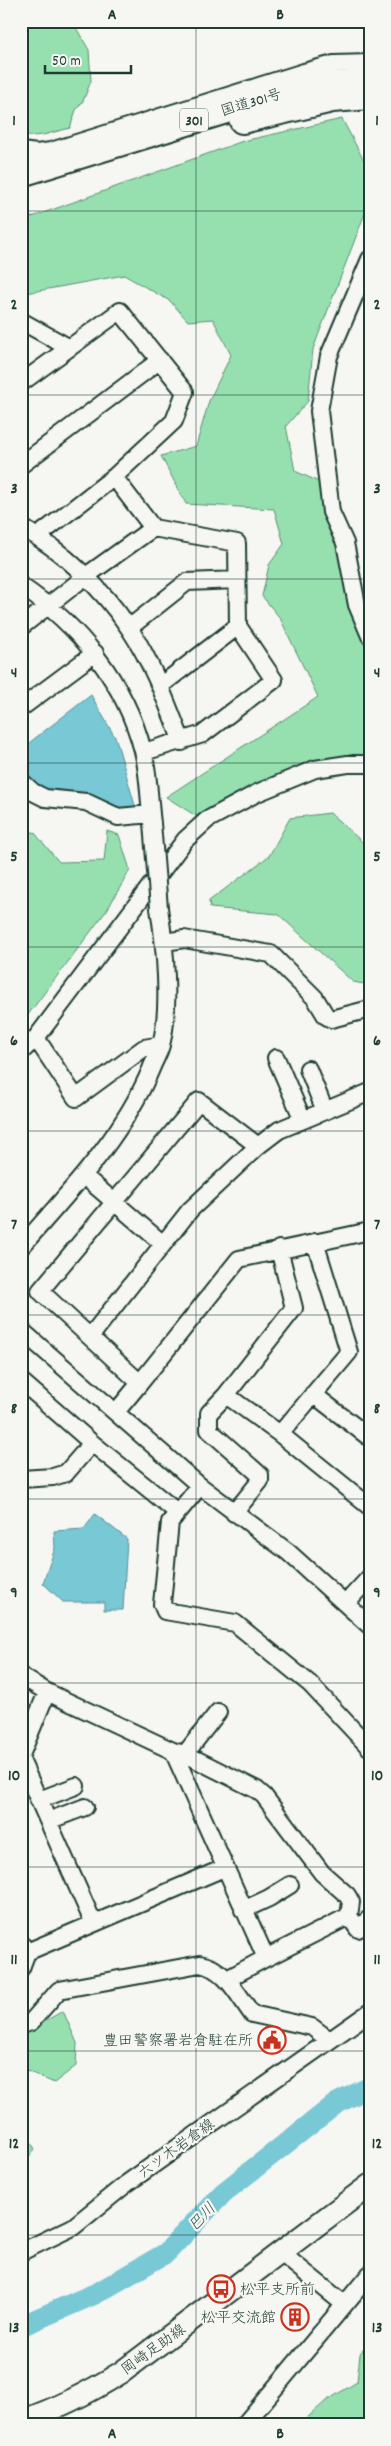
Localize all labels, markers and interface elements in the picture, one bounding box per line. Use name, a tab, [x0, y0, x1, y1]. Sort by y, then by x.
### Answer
text: A	[108, 4, 117, 27]
text: B	[276, 4, 284, 27]
scale bar	[45, 42, 131, 74]
text: 50 m	[52, 51, 81, 73]
street label: 国道301号	[218, 84, 285, 124]
road number: 301	[180, 108, 208, 132]
text: 1	[12, 110, 16, 133]
text: 1	[375, 110, 379, 133]
text: 2	[11, 294, 18, 317]
text: 2	[374, 294, 381, 317]
text: 3	[10, 478, 18, 501]
text: 3	[373, 478, 381, 501]
text: 4	[11, 662, 17, 685]
text: 4	[374, 662, 380, 685]
text: 5	[10, 846, 18, 869]
text: 5	[373, 846, 381, 869]
text: 6	[10, 1030, 18, 1053]
text: 6	[373, 1030, 381, 1053]
text: 7	[11, 1214, 17, 1237]
text: 7	[374, 1214, 380, 1237]
text: 8	[11, 1398, 18, 1421]
text: 8	[374, 1398, 381, 1421]
text: 9	[10, 1582, 18, 1605]
text: 9	[373, 1582, 381, 1605]
text: 10	[8, 1765, 20, 1788]
text: 10	[371, 1765, 383, 1788]
text: 11	[10, 1949, 18, 1972]
text: 11	[373, 1949, 381, 1972]
public building icon: 豊田警察署岩倉駐在所	[257, 2025, 287, 2055]
place label: 豊田警察署岩倉駐在所	[103, 2031, 253, 2053]
street label: 六ツ木岩倉線	[134, 2114, 220, 2185]
text: 12	[9, 2133, 19, 2156]
text: 12	[372, 2133, 382, 2156]
water label: 巴川	[183, 2198, 222, 2237]
bus stop icon: 松平支所前	[206, 2274, 236, 2304]
place label: 松平支所前	[240, 2280, 315, 2302]
building icon: 松平交流館	[280, 2302, 310, 2332]
place label: 松平交流館	[201, 2308, 276, 2330]
text: 13	[9, 2317, 19, 2340]
text: 13	[372, 2317, 382, 2340]
street label: 岡崎足助線	[117, 2320, 191, 2382]
text: A	[108, 2423, 117, 2446]
text: B	[276, 2423, 284, 2446]

